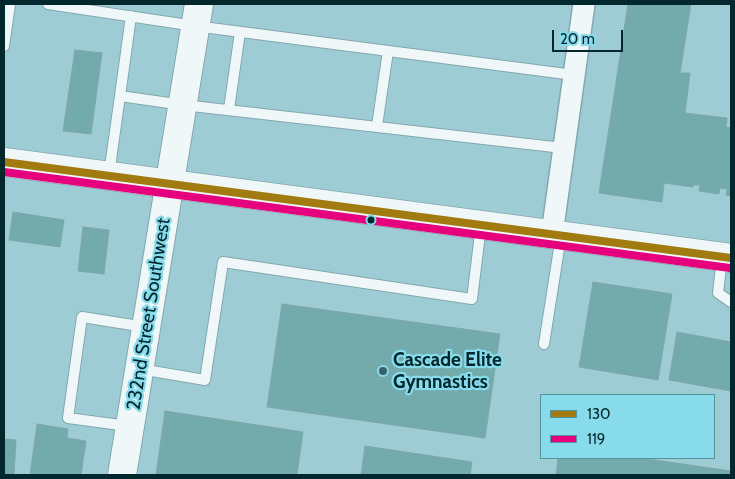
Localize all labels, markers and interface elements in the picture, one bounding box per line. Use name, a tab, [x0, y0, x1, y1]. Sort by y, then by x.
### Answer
scale bar	[555, 20, 626, 52]
text: 20 m	[560, 30, 595, 48]
unlabelled marker	[366, 215, 376, 225]
street label: 232nd Street Southwest	[123, 216, 175, 412]
place label: Cascade Elite Gymnastics	[393, 349, 502, 393]
marker: Cascade Elite Gymnastics	[377, 365, 389, 377]
legend	[540, 394, 715, 459]
text: 130	[587, 405, 610, 423]
text: 119	[587, 430, 605, 448]

